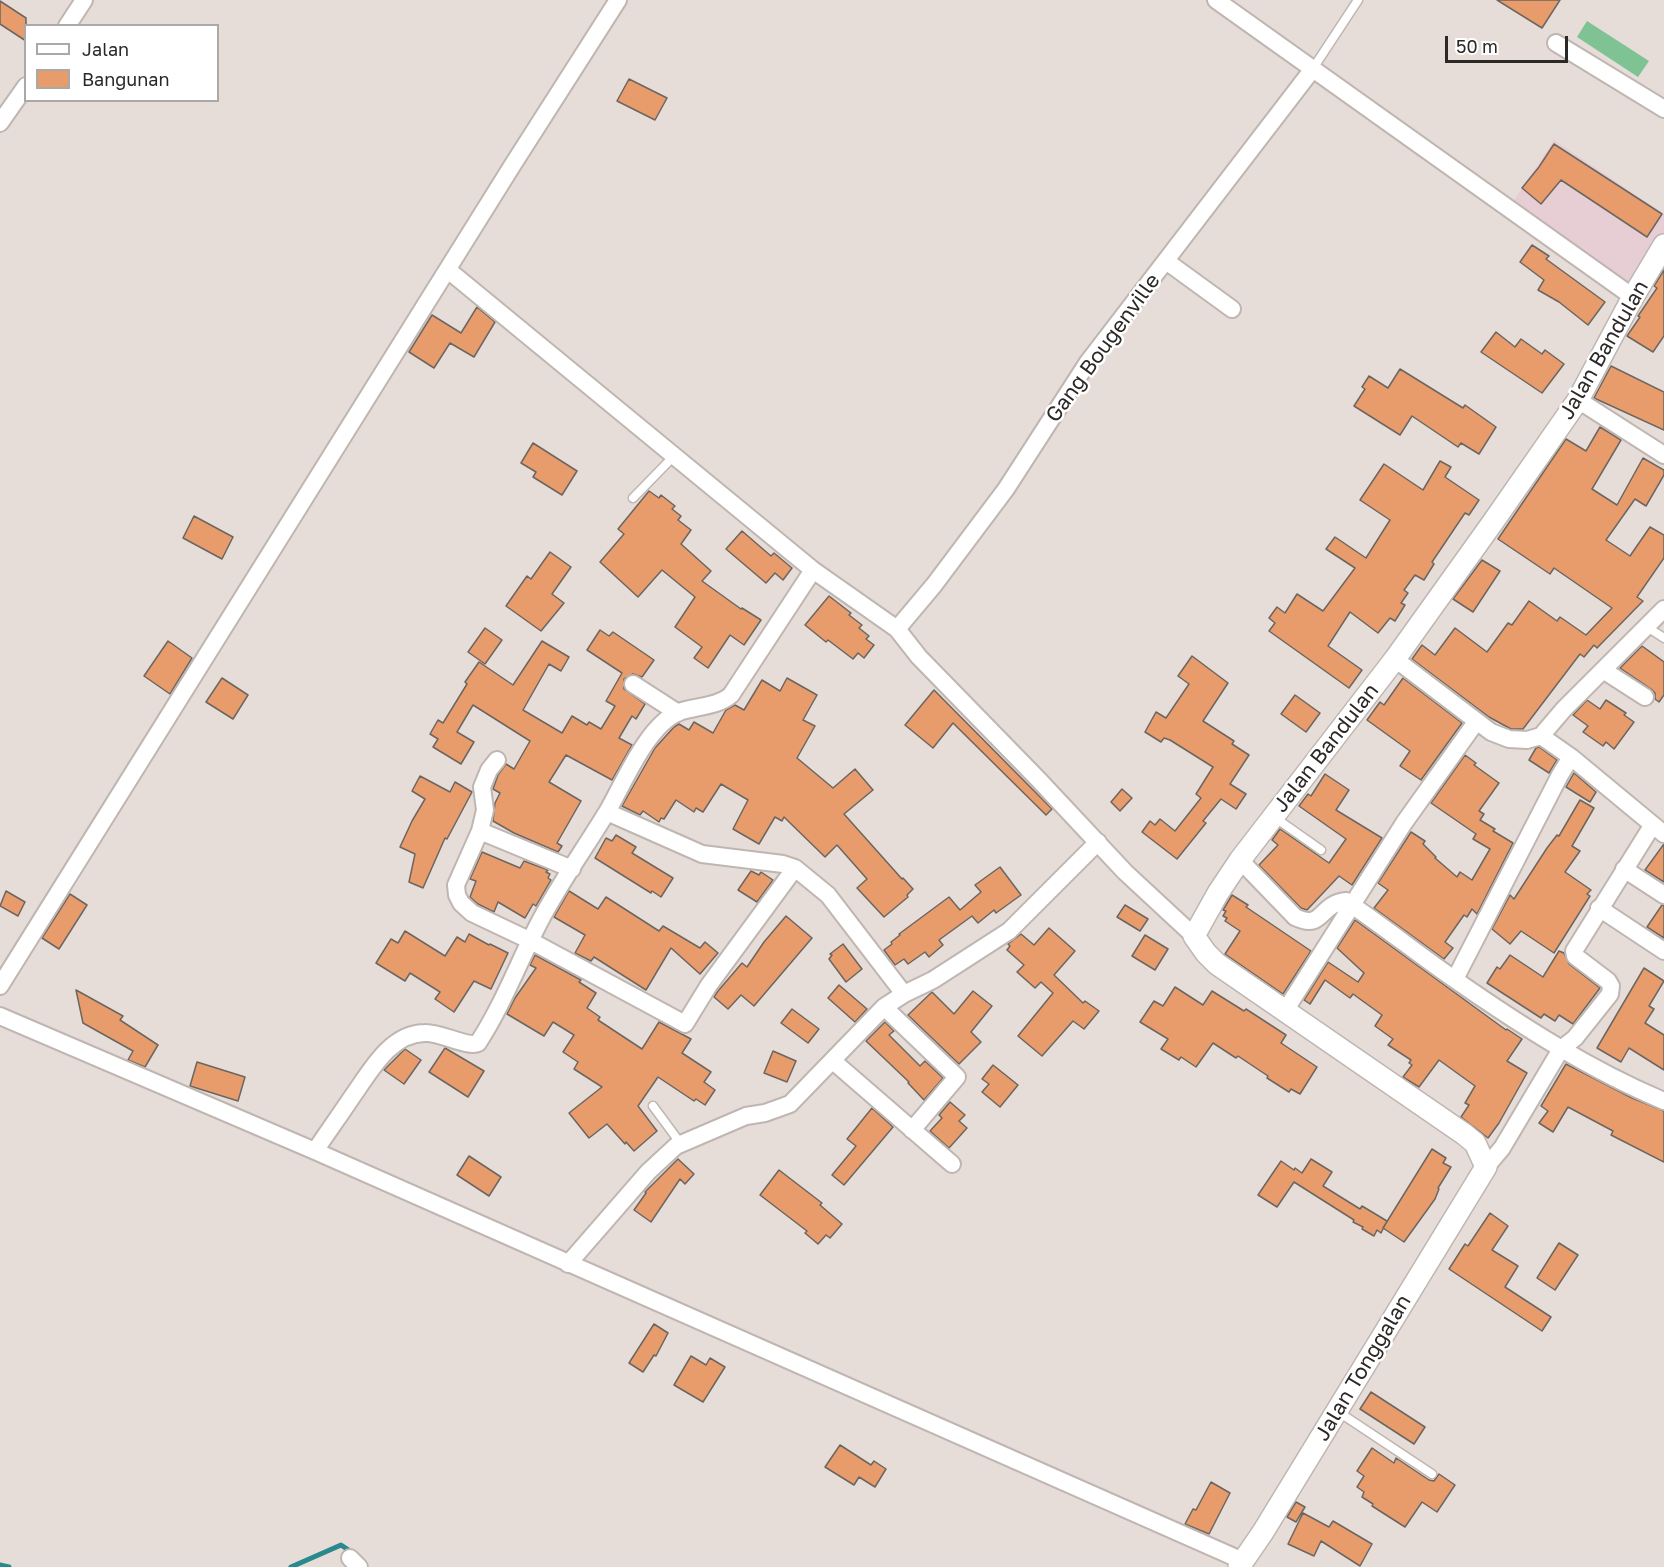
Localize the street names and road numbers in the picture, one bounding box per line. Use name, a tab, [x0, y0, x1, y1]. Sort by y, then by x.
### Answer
street label: Gang Bougenville	[1041, 269, 1165, 427]
street label: Jalan Bandulan	[1554, 276, 1654, 424]
street label: Jalan Bandulan	[1268, 679, 1384, 817]
street label: Jalan Tonggalan	[1309, 1290, 1417, 1446]

